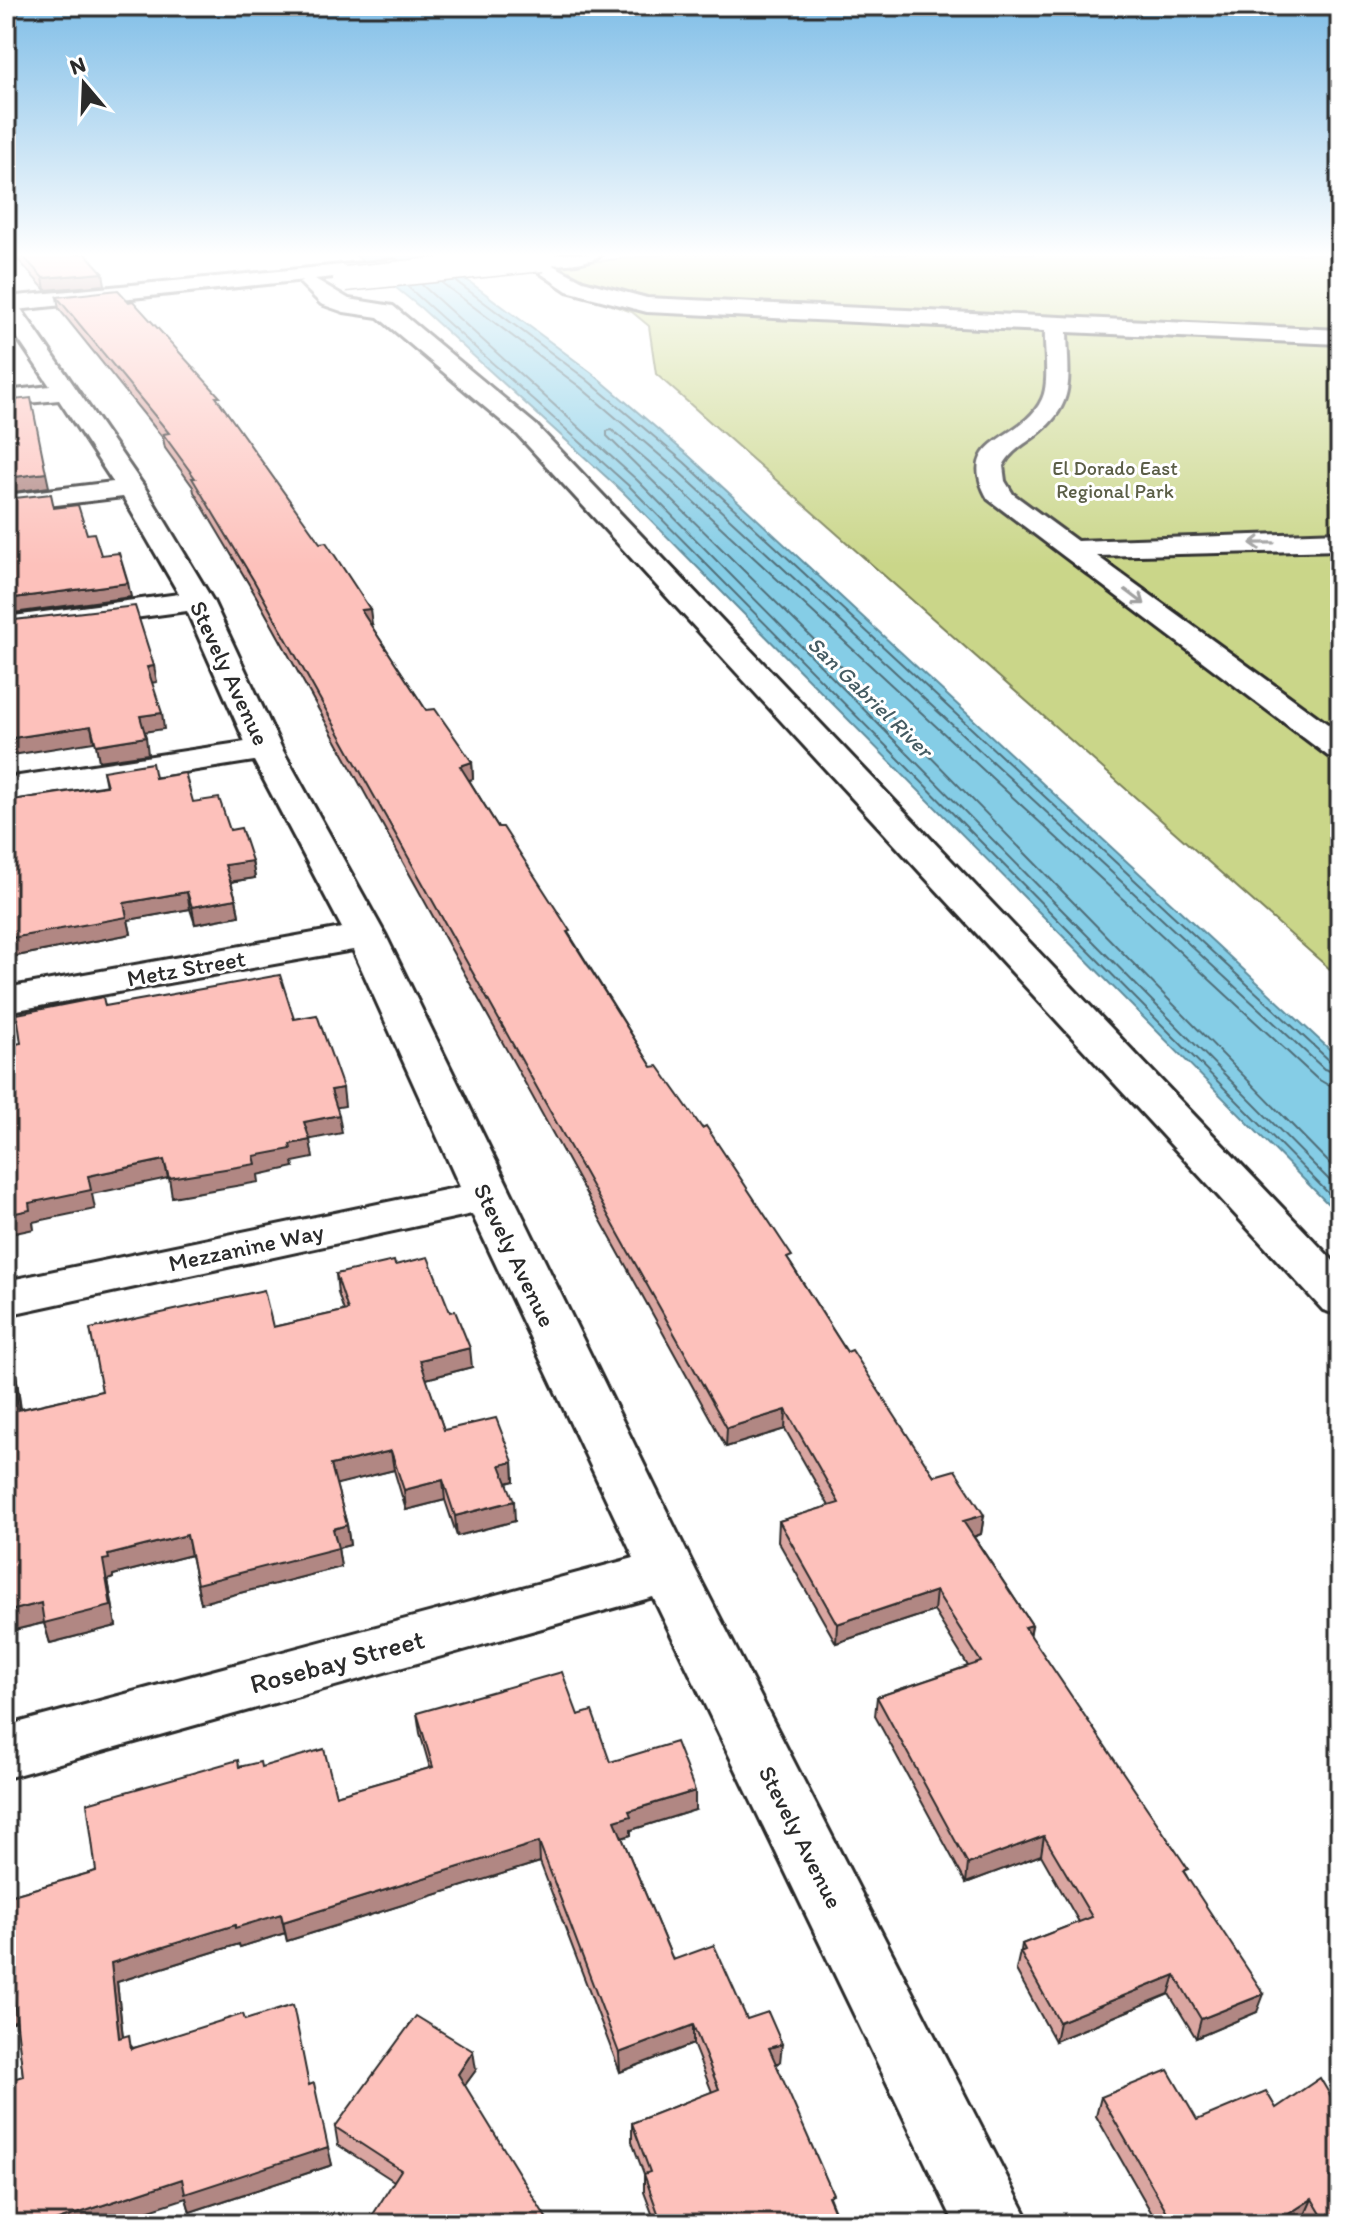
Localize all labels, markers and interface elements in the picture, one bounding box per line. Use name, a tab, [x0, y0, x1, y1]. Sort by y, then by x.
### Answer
north arrow	[44, 44, 124, 124]
text: N	[66, 50, 89, 81]
park label: El Dorado East Regional Park	[1052, 456, 1178, 503]
one-way arrow	[1249, 536, 1276, 551]
one-way arrow	[1124, 589, 1146, 605]
street label: Stevely Avenue	[184, 596, 276, 750]
water label: San Gabriel River	[802, 631, 940, 765]
street label: Metz Street	[125, 943, 247, 993]
street label: Stevely Avenue	[468, 1178, 562, 1332]
street label: Mezzanine Way	[166, 1216, 326, 1278]
street label: Rosebay Street	[246, 1621, 428, 1701]
street label: Stevely Avenue	[753, 1761, 849, 1913]

